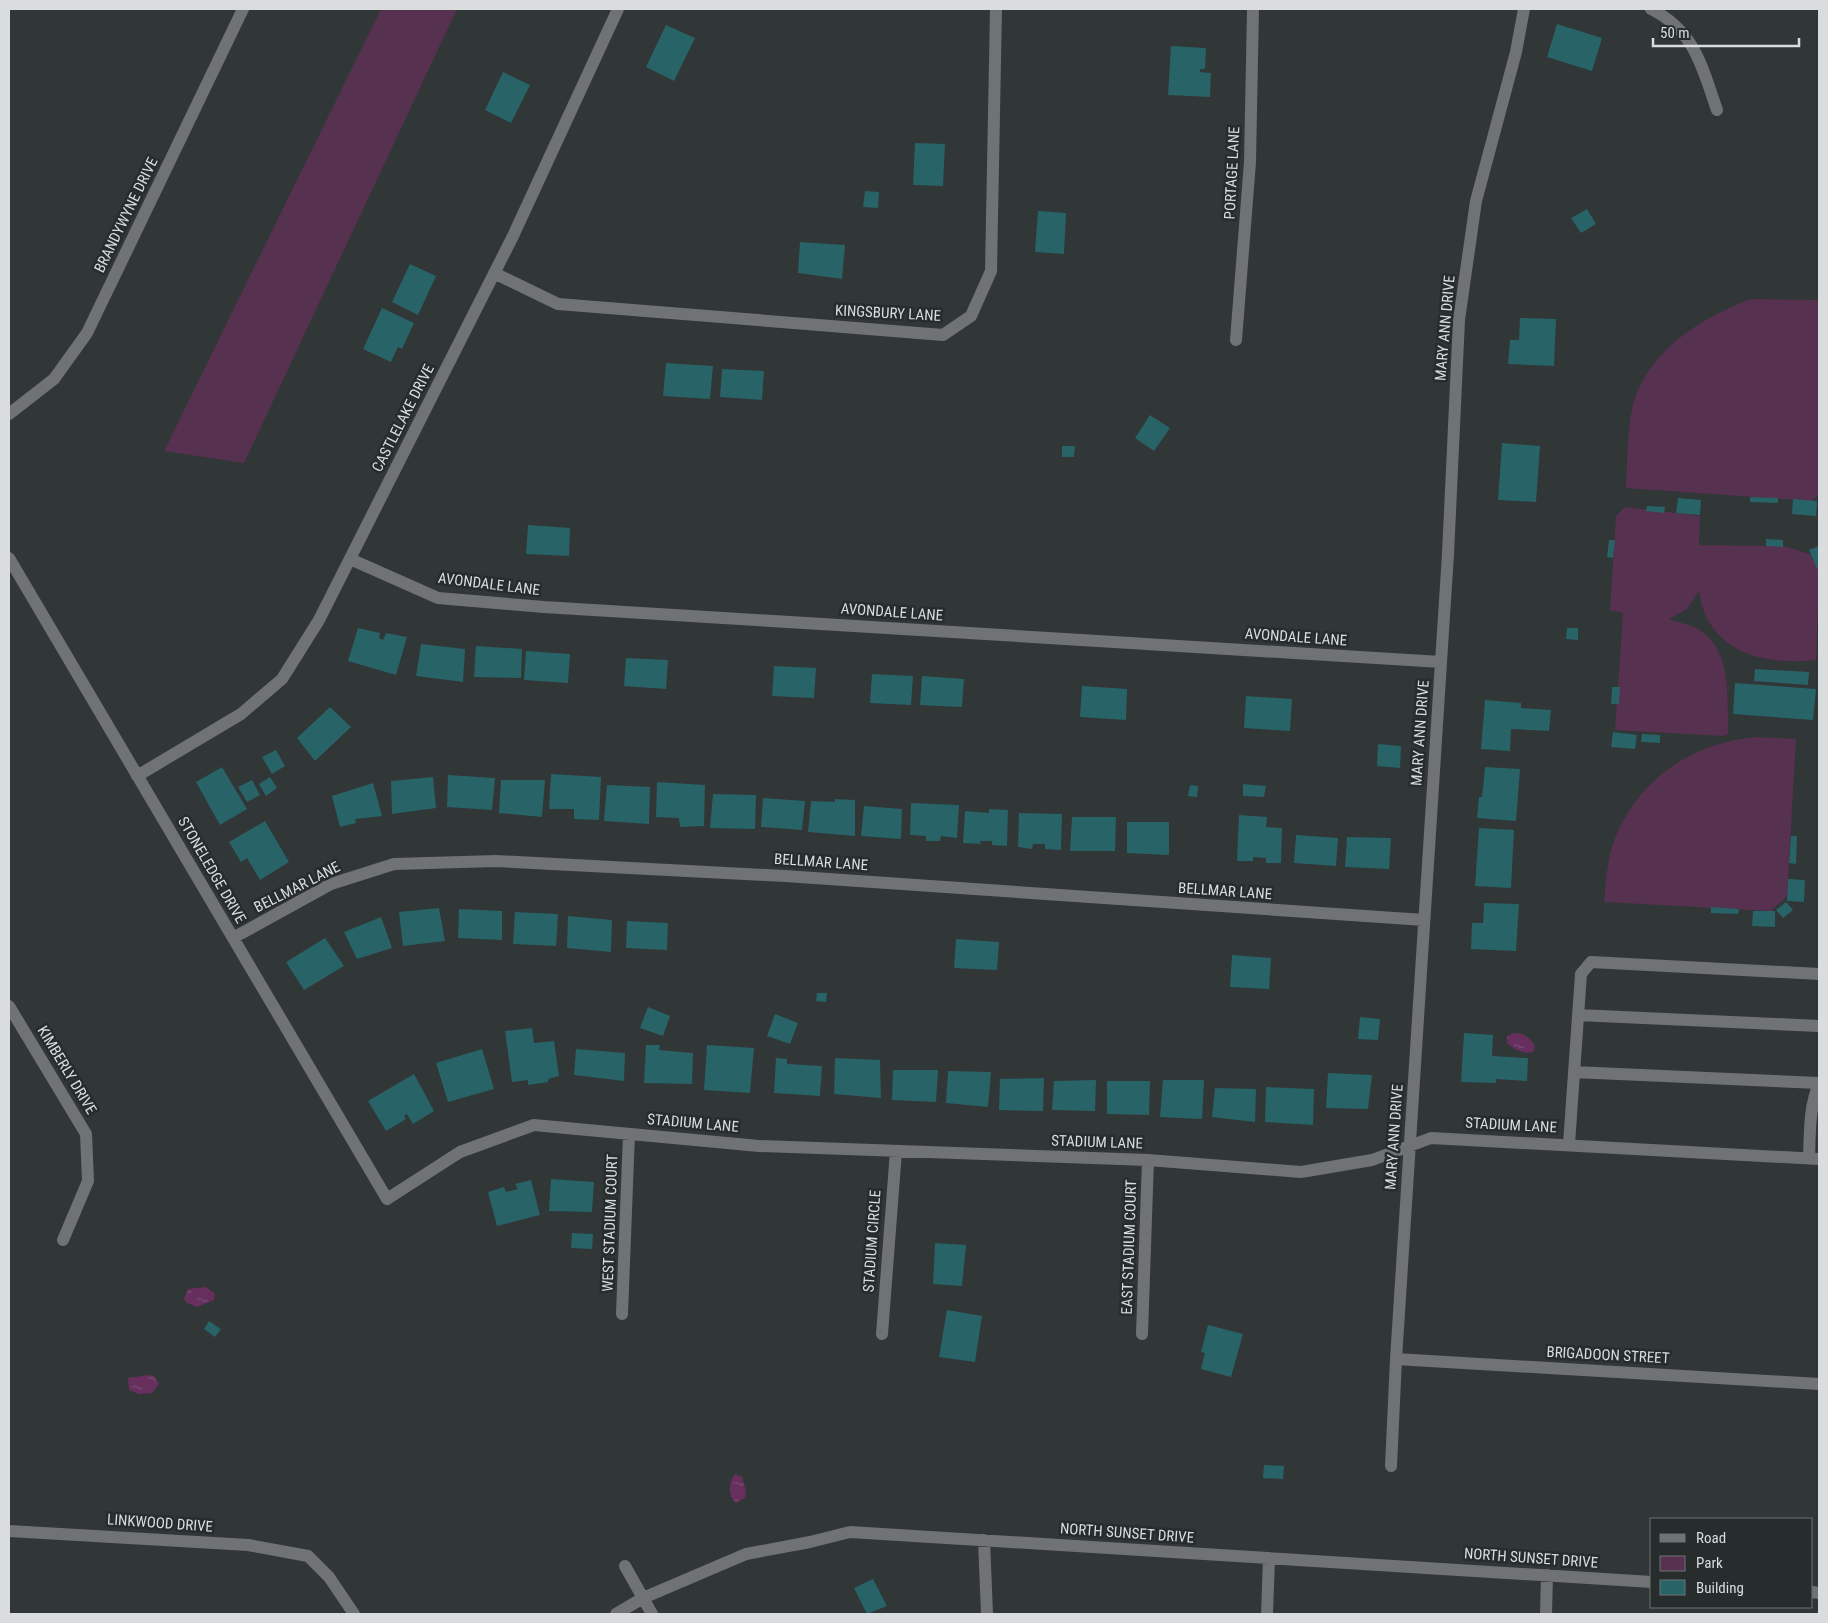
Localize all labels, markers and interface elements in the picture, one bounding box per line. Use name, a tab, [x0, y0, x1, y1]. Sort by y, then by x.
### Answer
scale bar	[1653, 15, 1799, 47]
text: 50 m	[1660, 24, 1690, 42]
street label: PORTAGE LANE	[1221, 126, 1243, 220]
street label: BRANDYWYNE DRIVE	[90, 154, 162, 276]
street label: MARY ANN DRIVE	[1431, 274, 1459, 382]
street label: KINGSBURY LANE	[835, 301, 941, 325]
street label: CASTLELAKE DRIVE	[368, 361, 438, 475]
street label: AVONDALE LANE	[437, 569, 541, 599]
street label: AVONDALE LANE	[840, 599, 944, 625]
street label: AVONDALE LANE	[1244, 624, 1348, 650]
street label: MARY ANN DRIVE	[1407, 680, 1433, 786]
street label: STONELEDGE DRIVE	[174, 813, 250, 927]
street label: BELLMAR LANE	[773, 850, 869, 874]
street label: BELLMAR LANE	[251, 858, 343, 916]
street label: BELLMAR LANE	[1177, 879, 1273, 903]
street label: KIMBERLY DRIVE	[34, 1023, 100, 1117]
street label: MARY ANN DRIVE	[1381, 1084, 1407, 1190]
street label: STADIUM LANE	[646, 1110, 740, 1136]
street label: STADIUM LANE	[1465, 1114, 1557, 1136]
street label: STADIUM LANE	[1051, 1131, 1143, 1153]
street label: WEST STADIUM COURT	[599, 1154, 621, 1292]
street label: EAST STADIUM COURT	[1118, 1179, 1140, 1315]
street label: STADIUM CIRCLE	[859, 1189, 885, 1293]
street label: BRIGADOON STREET	[1546, 1343, 1670, 1367]
street label: LINKWOOD DRIVE	[107, 1510, 213, 1536]
legend	[1650, 1518, 1813, 1608]
street label: NORTH SUNSET DRIVE	[1059, 1519, 1195, 1547]
text: Road	[1696, 1529, 1726, 1547]
street label: NORTH SUNSET DRIVE	[1463, 1544, 1599, 1572]
text: Park	[1696, 1554, 1723, 1572]
text: Building	[1696, 1579, 1744, 1597]

